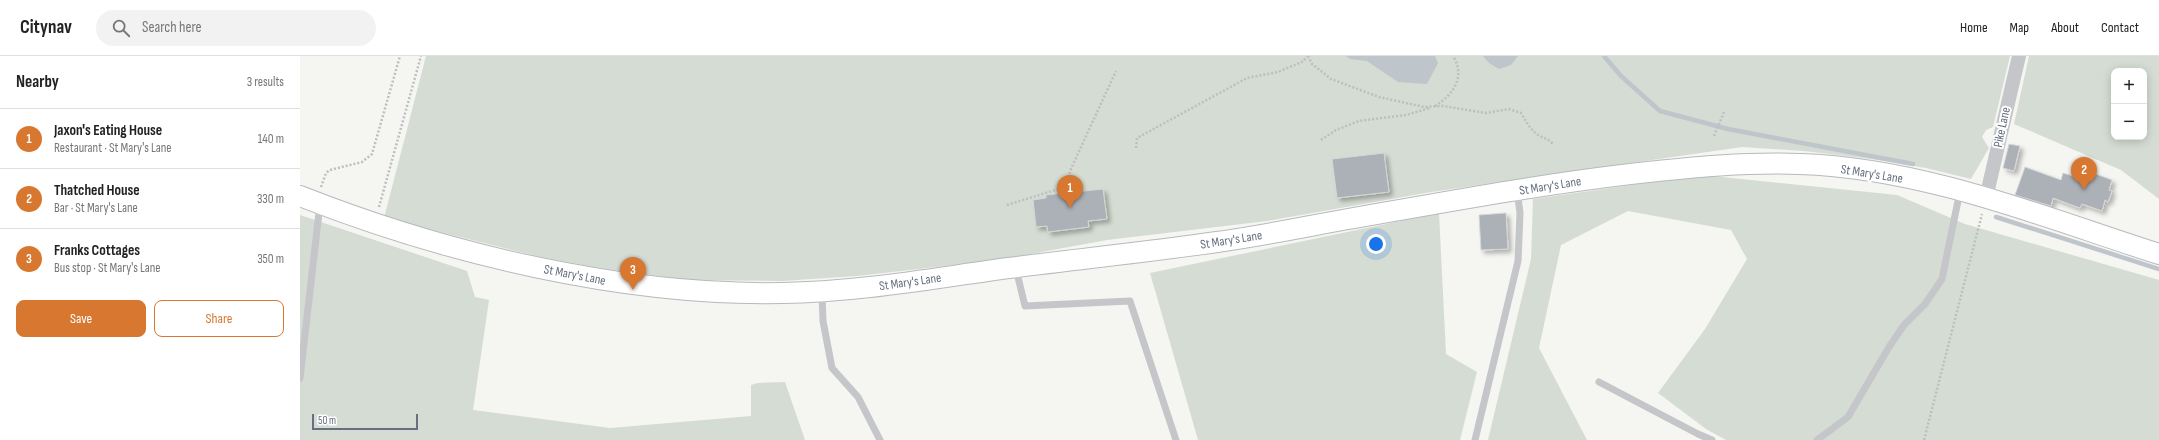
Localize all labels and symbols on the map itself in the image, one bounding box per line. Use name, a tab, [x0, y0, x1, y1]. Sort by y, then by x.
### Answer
street label: Pike Lane	[1990, 106, 2014, 149]
pin: 2	[2071, 157, 2097, 190]
street label: St Mary's Lane	[1840, 161, 1904, 187]
street label: St Mary's Lane	[1518, 173, 1582, 199]
pin: 1	[1057, 175, 1083, 208]
street label: St Mary's Lane	[1199, 227, 1263, 253]
your location	[1366, 234, 1386, 254]
pin: 3	[620, 257, 646, 290]
street label: St Mary's Lane	[543, 261, 607, 289]
street label: St Mary's Lane	[878, 270, 942, 294]
scale bar	[312, 412, 418, 431]

